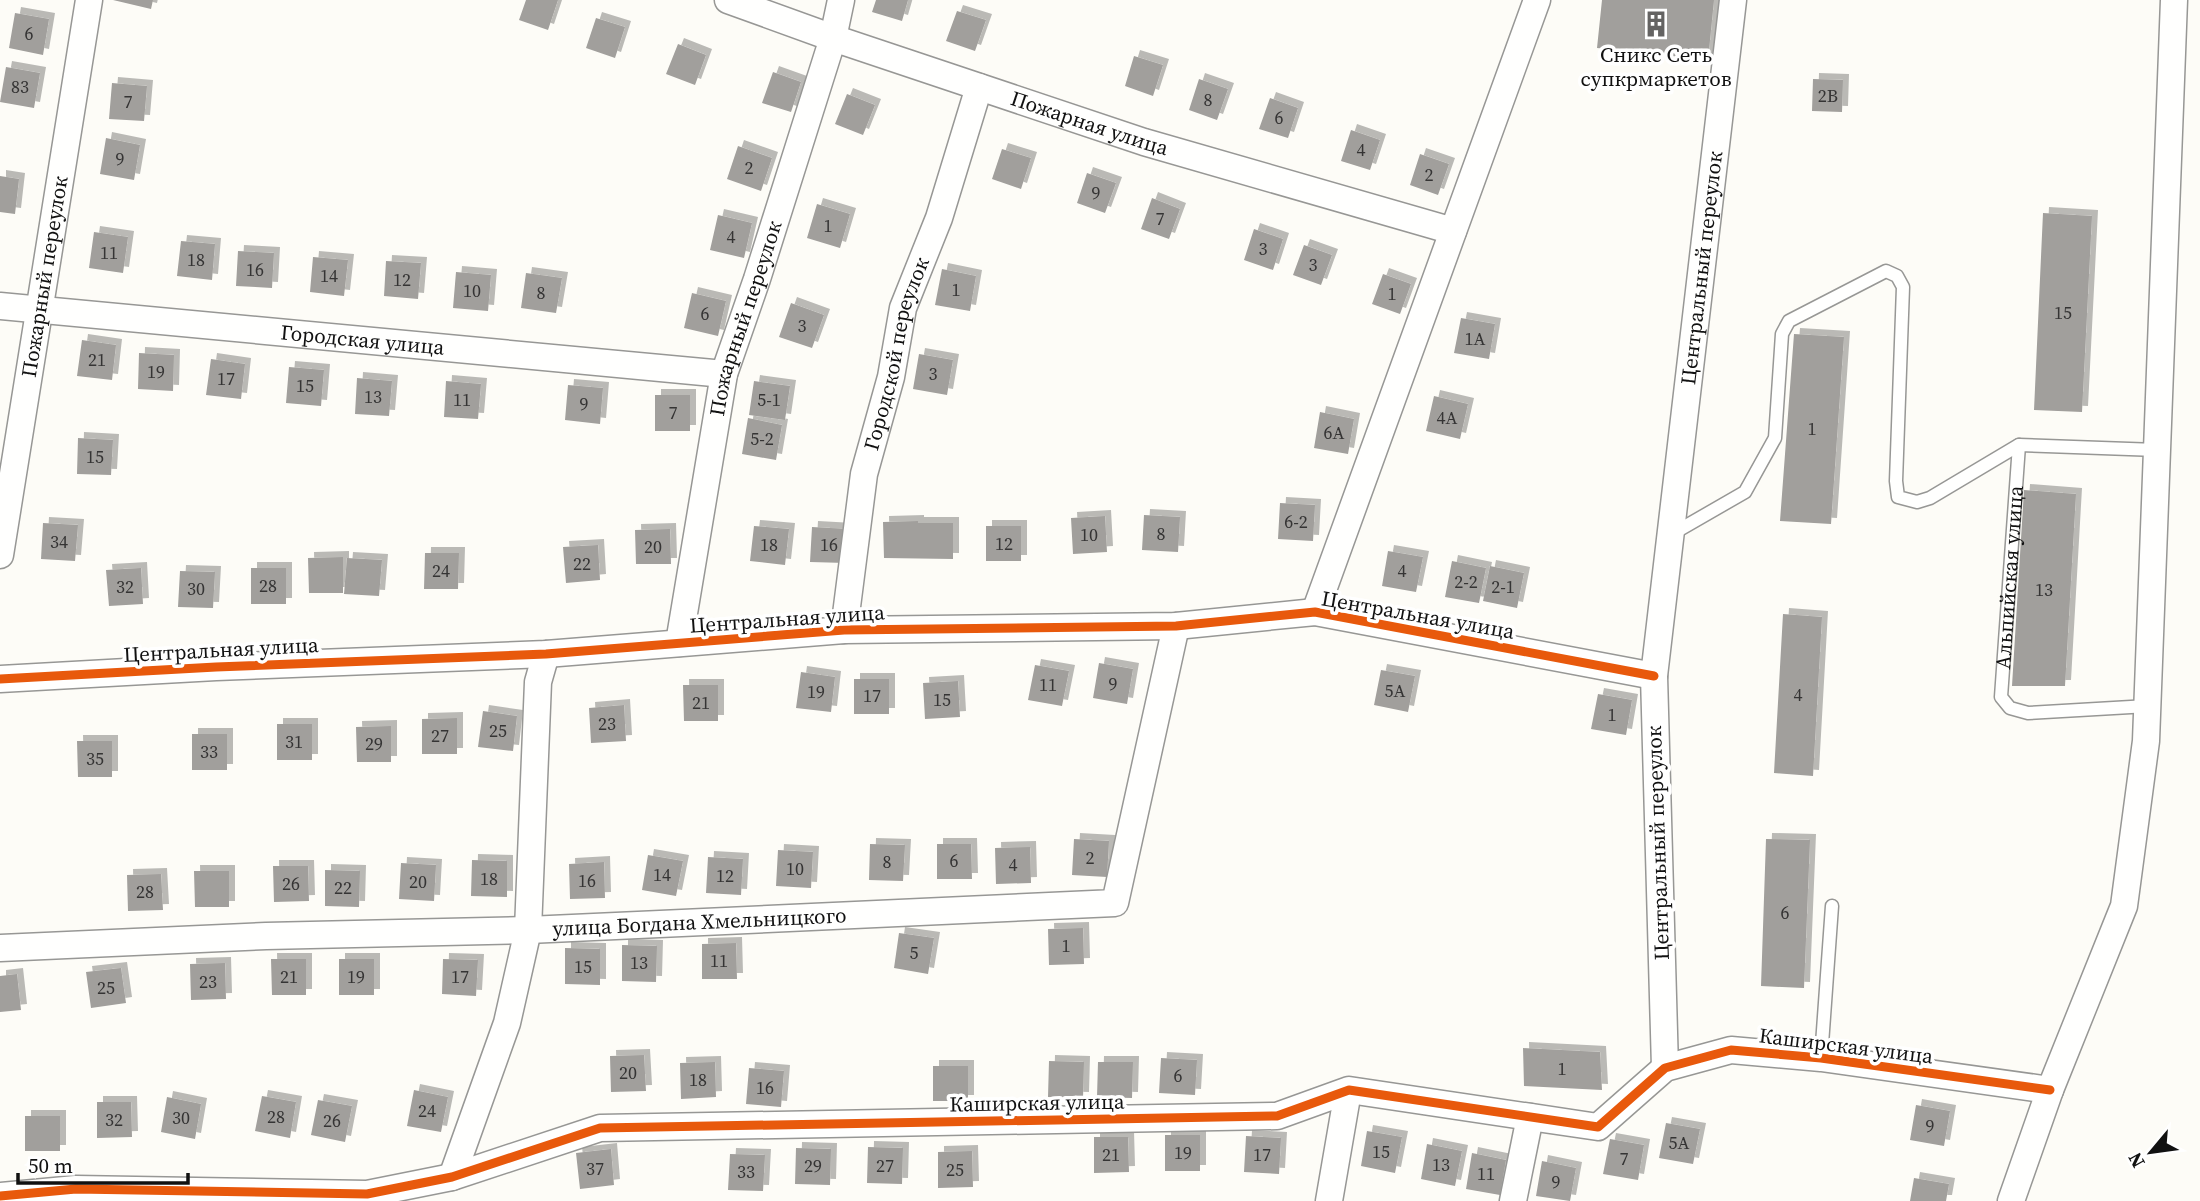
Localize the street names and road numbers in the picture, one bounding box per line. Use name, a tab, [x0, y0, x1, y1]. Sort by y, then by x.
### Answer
street label: Пожарная улица	[1007, 83, 1172, 162]
street label: Центральный переулок	[1673, 149, 1729, 386]
street label: Пожарный переулок	[14, 173, 75, 379]
street label: Пожарный переулок	[702, 216, 789, 418]
street label: Городской переулок	[856, 252, 936, 454]
street label: Городская улица	[279, 317, 446, 362]
street label: Альпийская улица	[1988, 484, 2030, 670]
street label: Центральная улица	[1319, 583, 1517, 646]
street label: Центральная улица	[688, 597, 886, 640]
street label: Центральная улица	[123, 630, 320, 669]
street label: Центральный переулок	[1639, 725, 1676, 961]
street label: улица Богдана Хмельницкого	[552, 900, 847, 943]
street label: Каширская улица	[1757, 1020, 1935, 1071]
street label: Каширская улица	[949, 1086, 1125, 1119]

